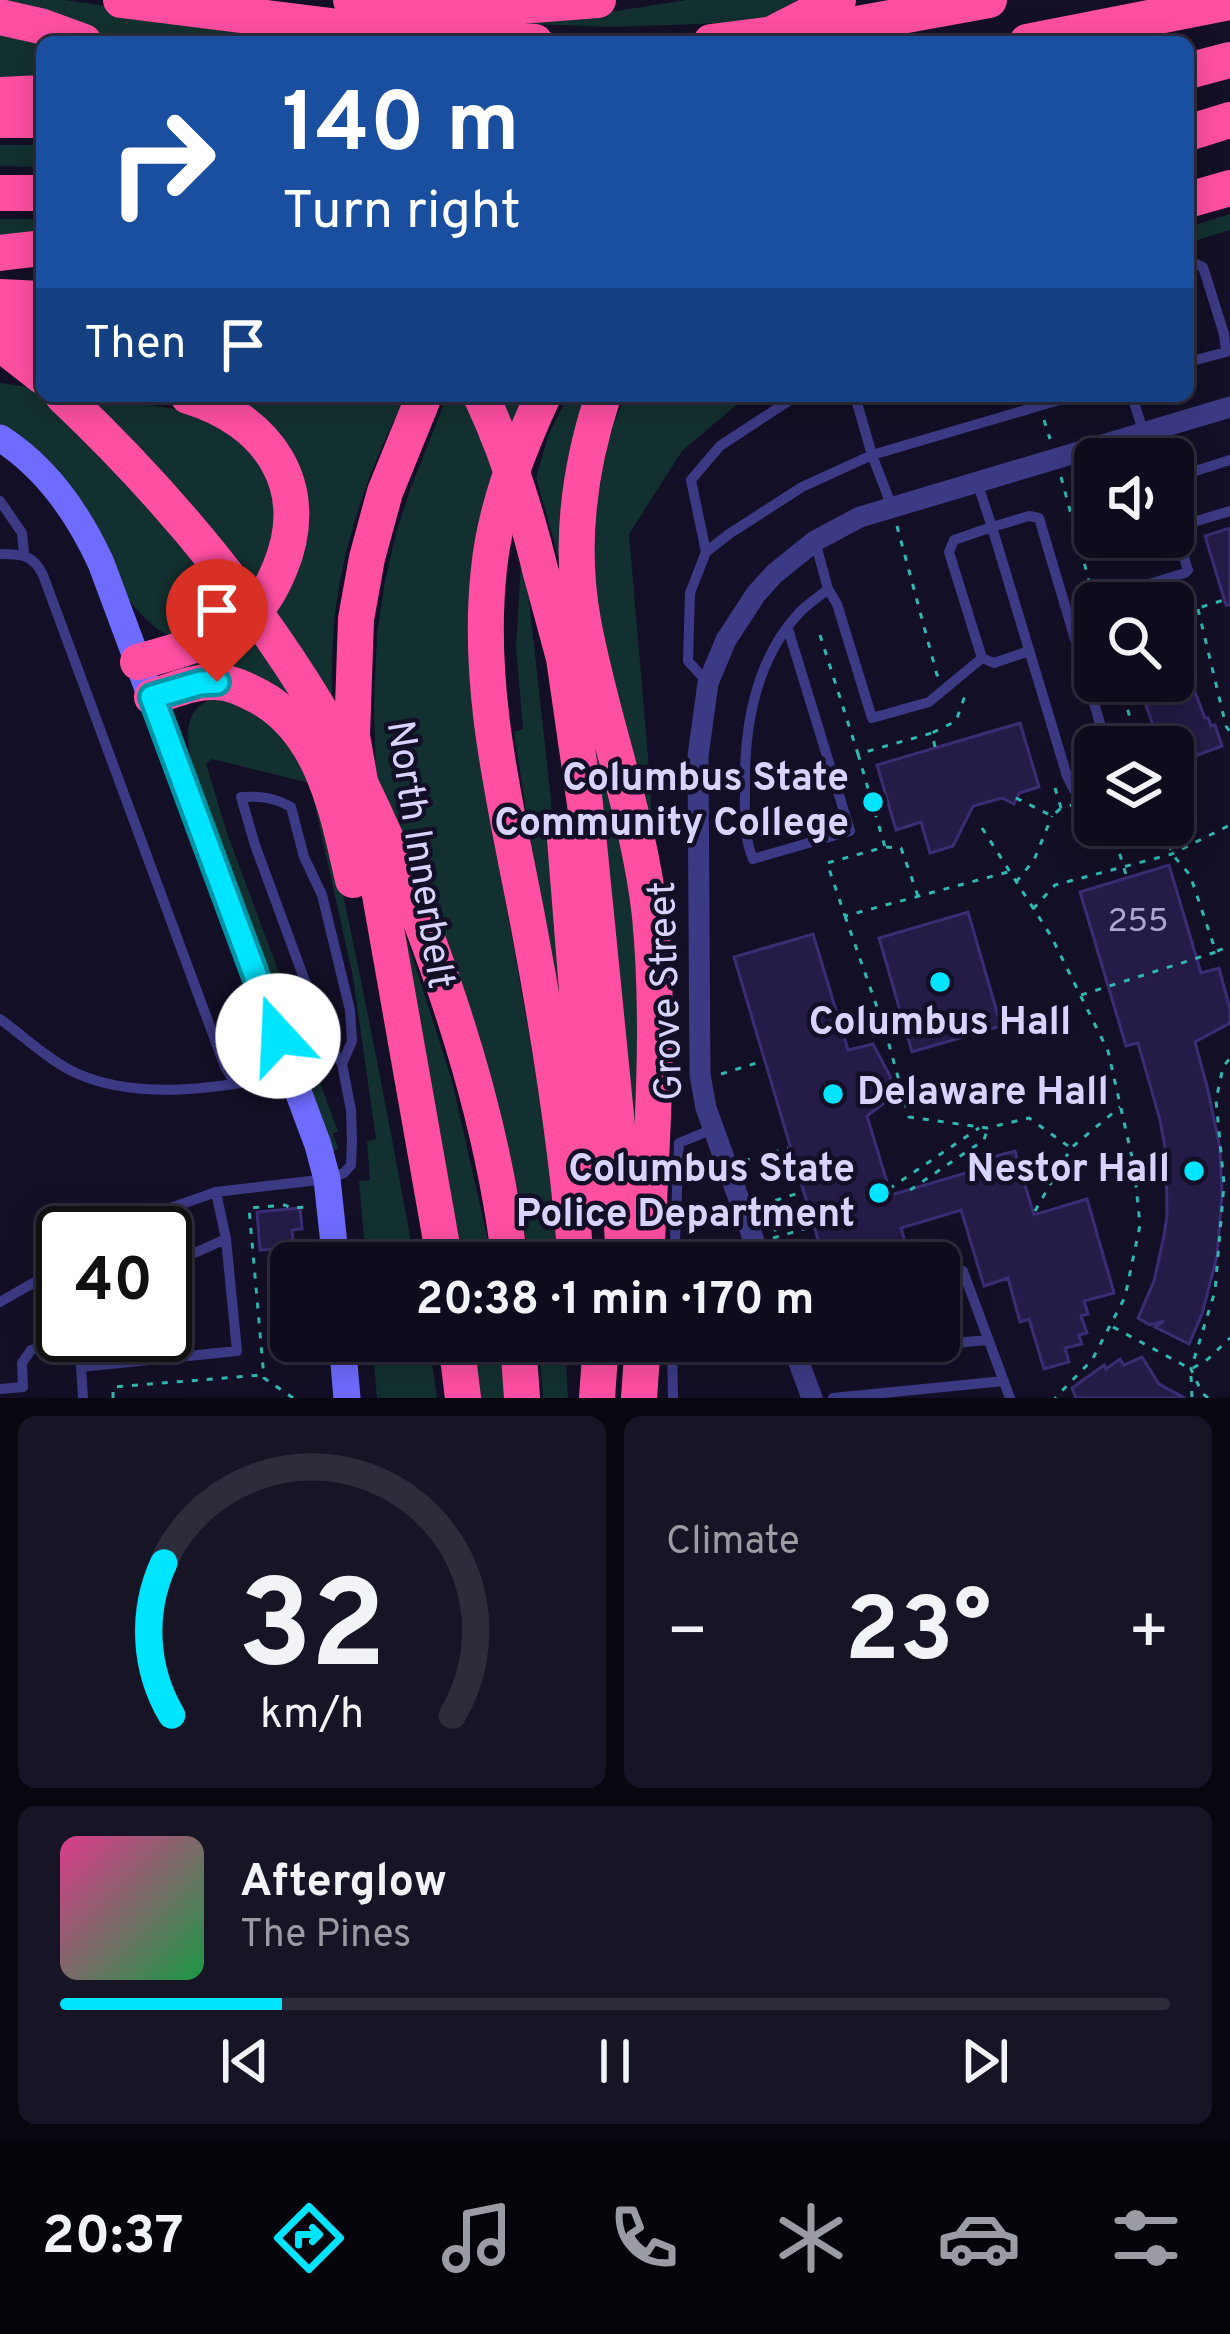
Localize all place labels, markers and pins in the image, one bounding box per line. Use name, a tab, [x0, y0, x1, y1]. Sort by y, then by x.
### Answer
pin	[166, 559, 268, 682]
place label: Columbus State Community College	[494, 756, 849, 850]
marker: Columbus State Community College	[860, 789, 886, 815]
marker: Columbus Hall	[927, 969, 953, 995]
place label: Columbus Hall	[809, 1000, 1071, 1049]
place label: Delaware Hall	[857, 1070, 1109, 1119]
marker: Delaware Hall	[820, 1081, 846, 1107]
place label: Columbus State Police Department	[516, 1147, 855, 1241]
place label: Nestor Hall	[967, 1147, 1170, 1196]
marker: Nestor Hall	[1181, 1158, 1207, 1184]
marker: Columbus State Police Department	[866, 1180, 892, 1206]

